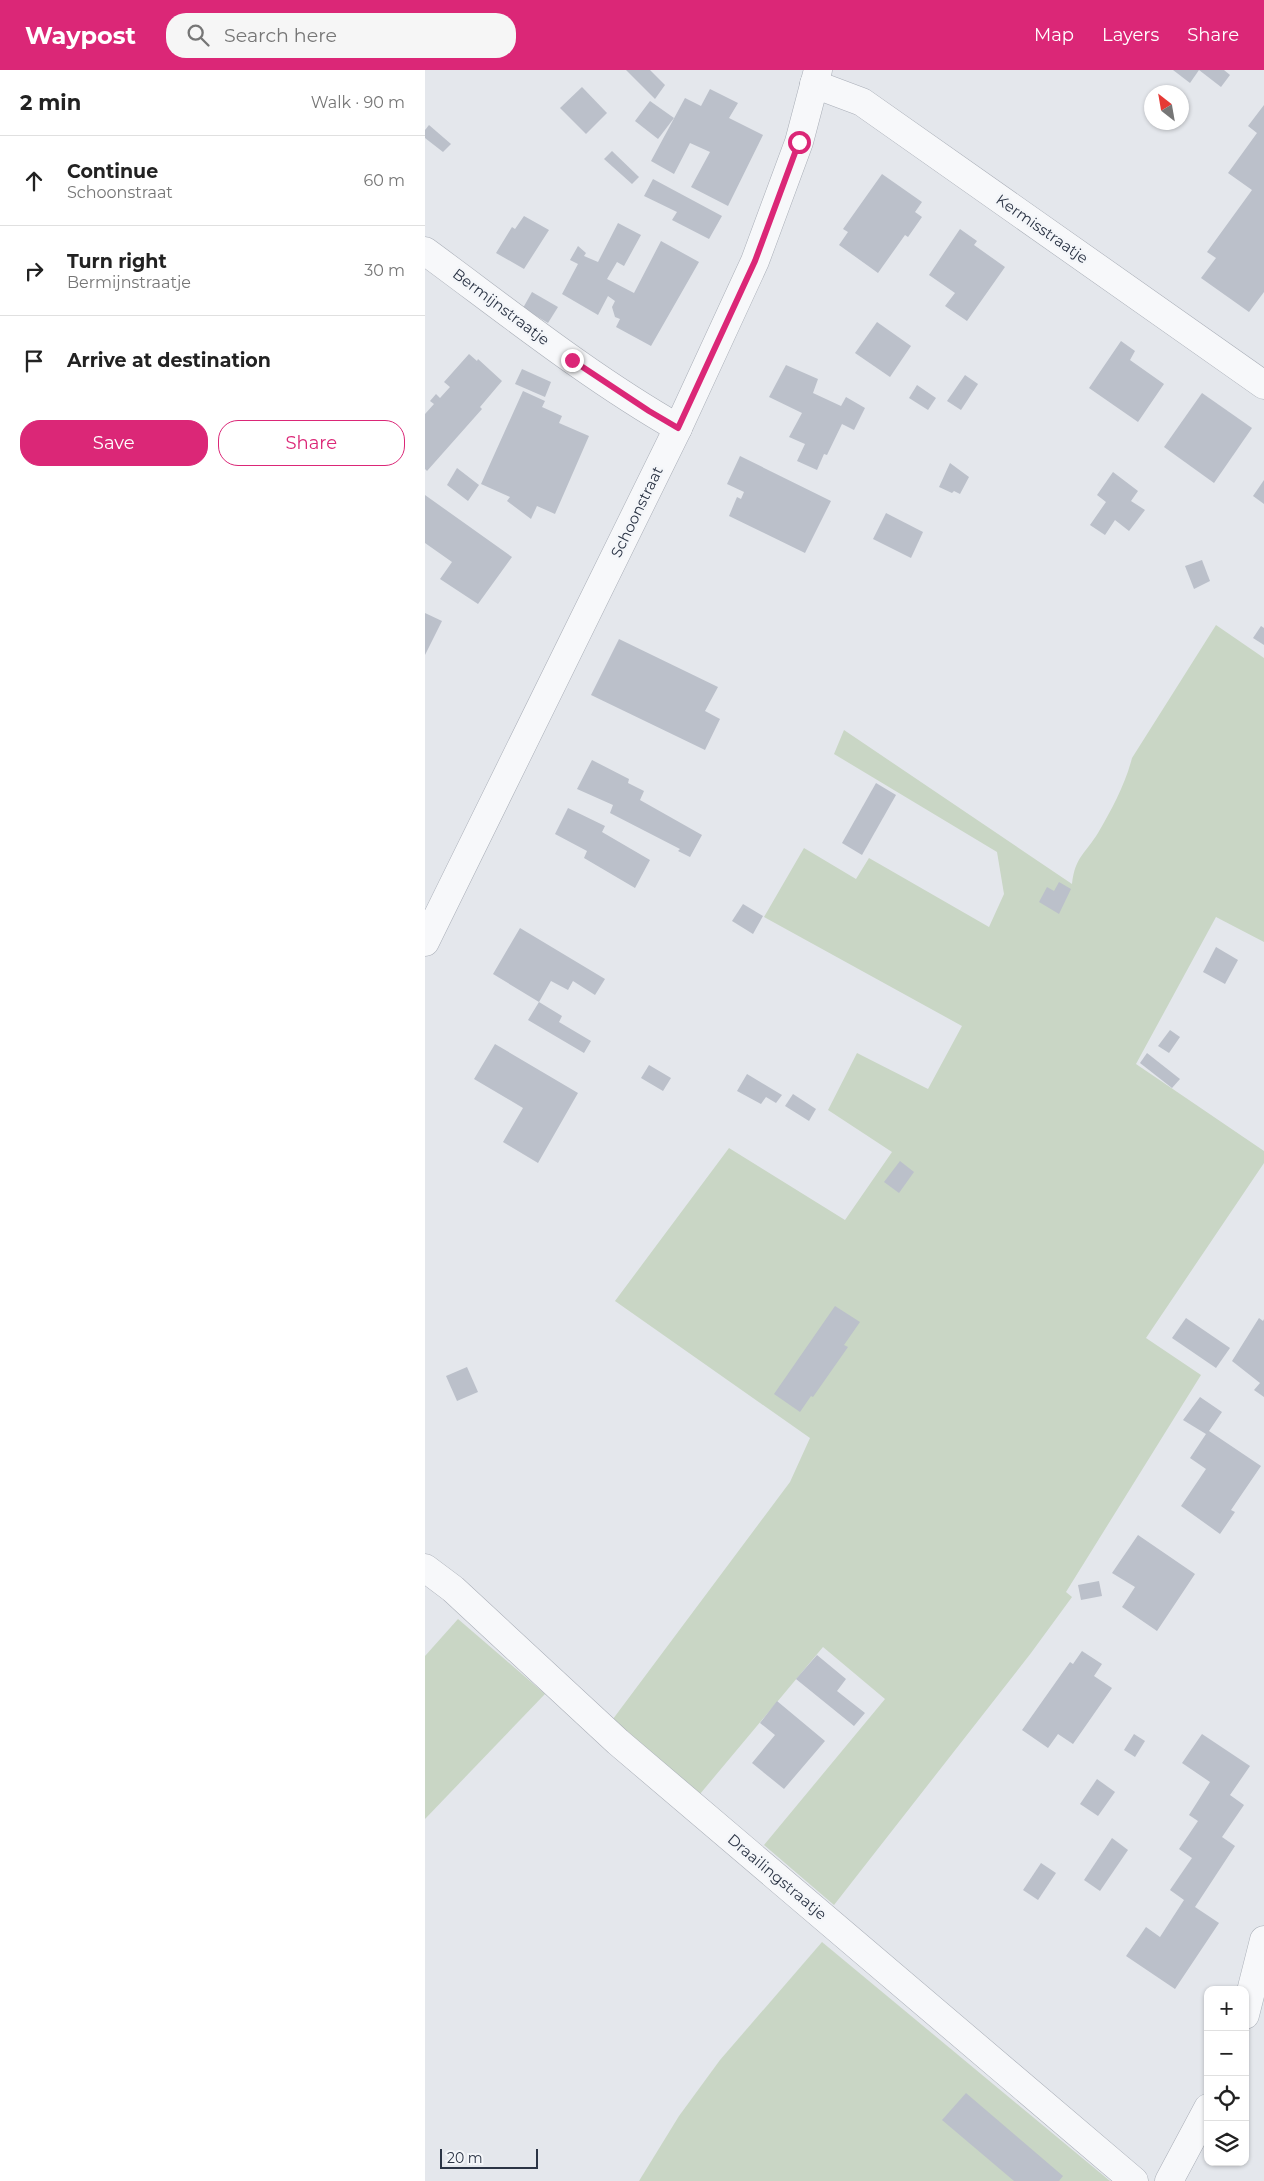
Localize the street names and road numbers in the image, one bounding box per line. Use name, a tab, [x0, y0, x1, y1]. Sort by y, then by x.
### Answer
street label: Kermisstraatje	[992, 190, 1092, 267]
street label: Bermijnstraatje	[449, 264, 553, 349]
street label: Schoonstraat	[606, 463, 667, 561]
street label: Draailingstraatje	[724, 1830, 831, 1924]

